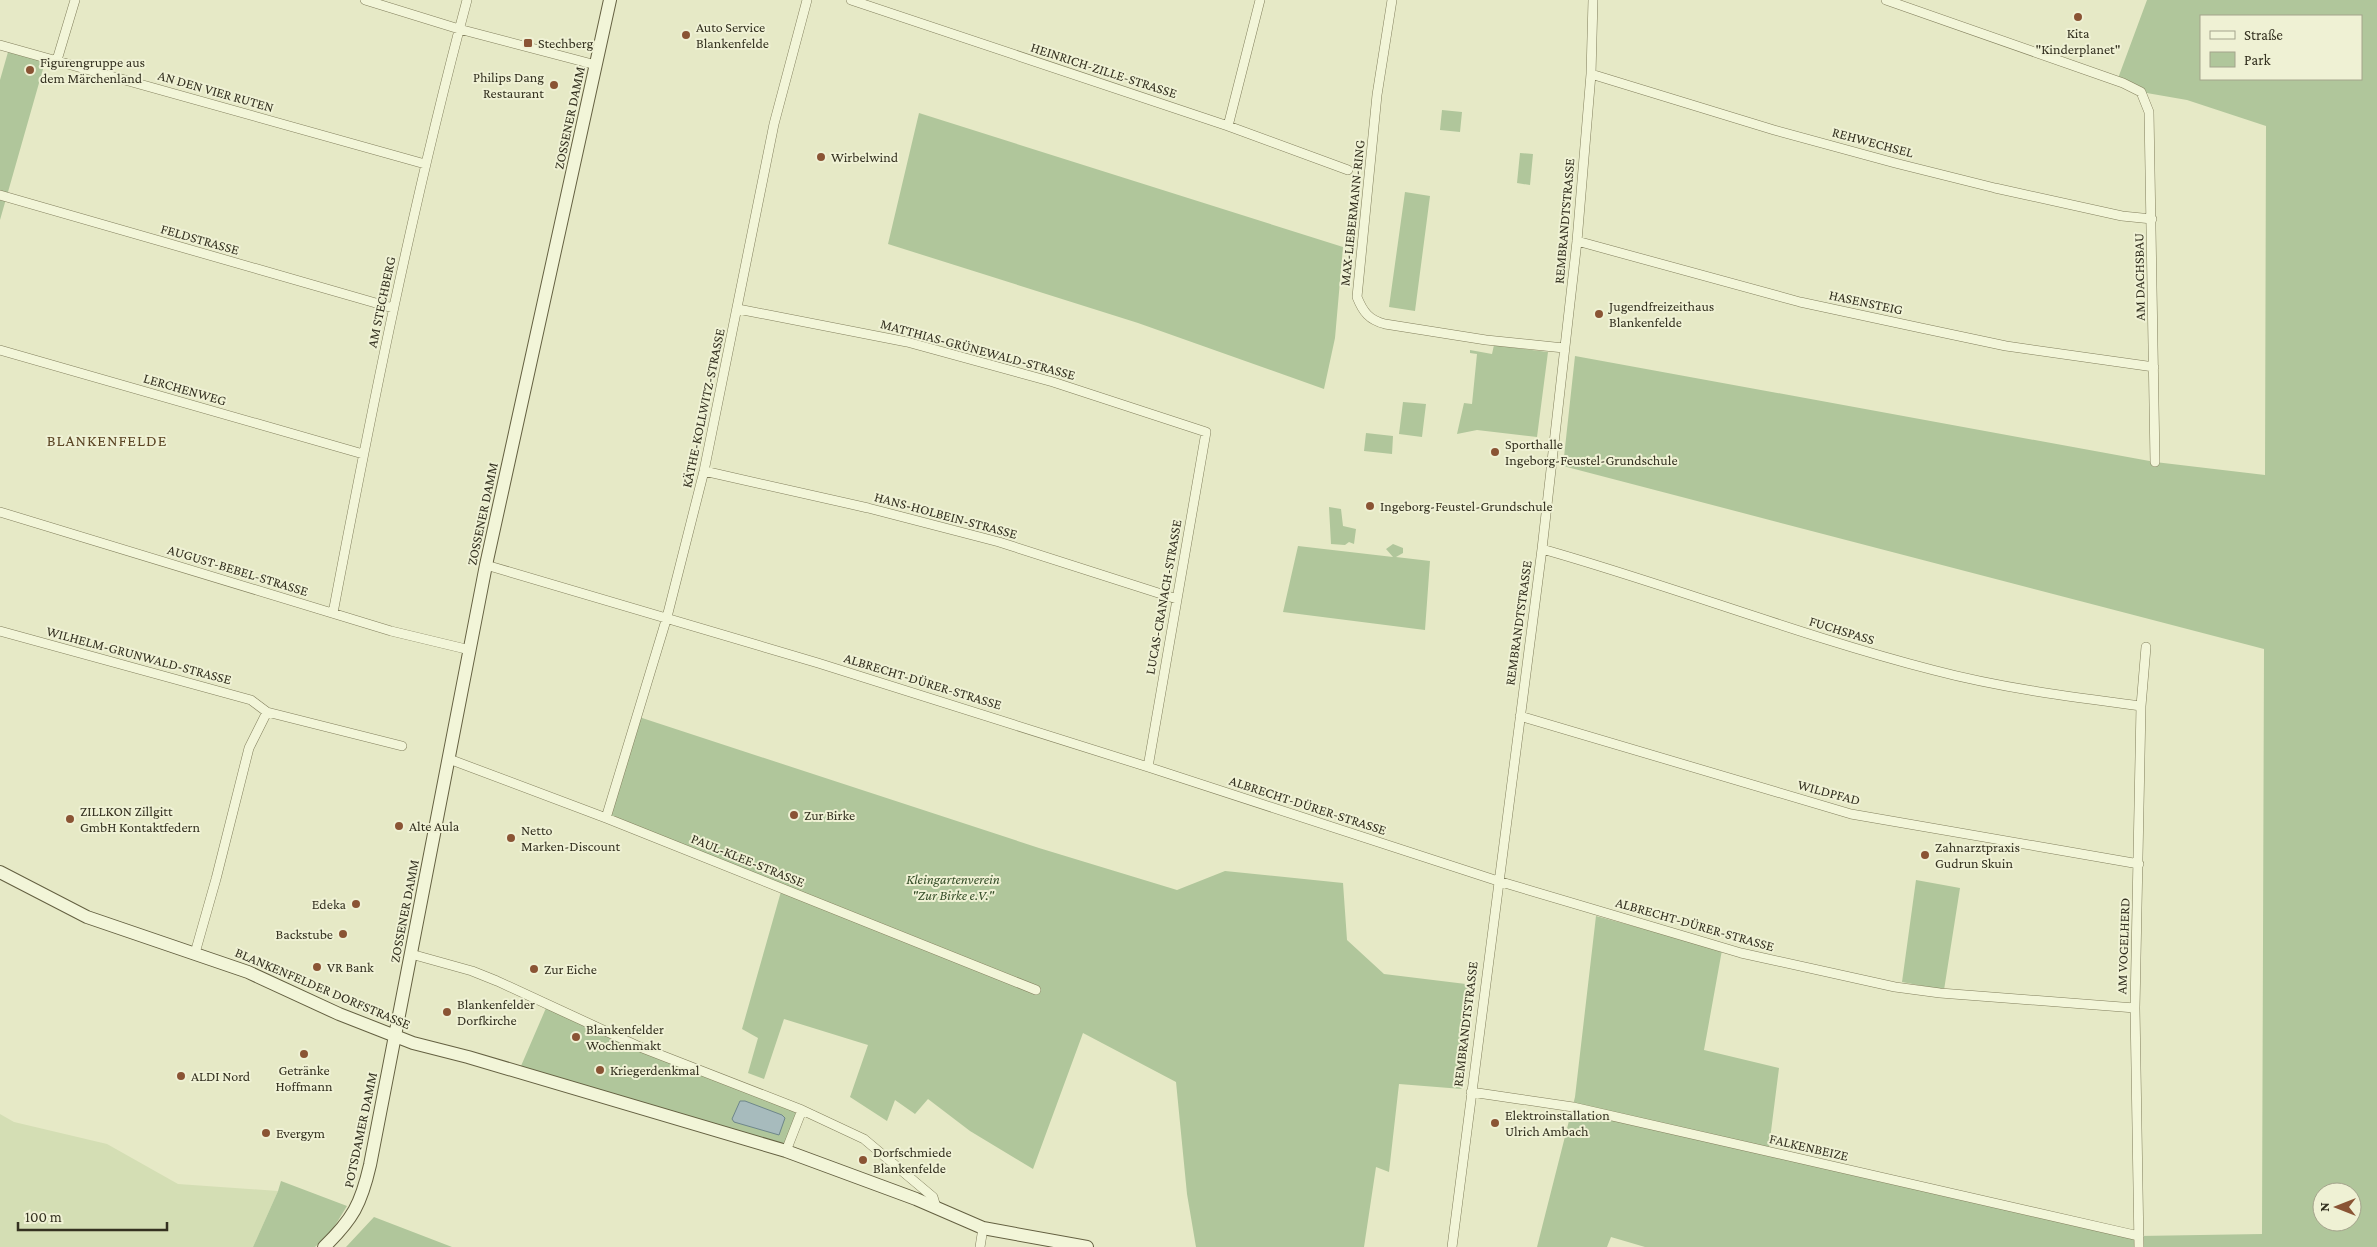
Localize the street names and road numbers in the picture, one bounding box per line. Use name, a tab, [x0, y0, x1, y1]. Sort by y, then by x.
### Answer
street label: HEINRICH-ZILLE-STRASSE	[1029, 39, 1180, 101]
street label: ZOSSENER DAMM	[550, 65, 588, 171]
street label: AN DEN VIER RUTEN	[156, 67, 276, 115]
street label: REHWECHSEL	[1831, 123, 1915, 161]
street label: MAX-LIEBERMANN-RING	[1336, 139, 1368, 287]
street label: REMBRANDTSTRASSE	[1551, 157, 1577, 284]
street label: FELDSTRASSE	[159, 220, 241, 258]
street label: AM DACHSBAU	[2130, 233, 2148, 321]
street label: AM STECHBERG	[364, 255, 399, 349]
street label: HASENSTEIG	[1828, 286, 1905, 318]
street label: MATTHIAS-GRÜNEWALD-STRASSE	[879, 315, 1078, 383]
street label: KÄTHE-KOLLWITZ-STRASSE	[678, 326, 728, 489]
street label: LERCHENWEG	[142, 369, 229, 409]
street label: ZOSSENER DAMM	[463, 461, 501, 567]
street label: HANS-HOLBEIN-STRASSE	[873, 488, 1020, 542]
street label: LUCAS-CRANACH-STRASSE	[1141, 518, 1185, 676]
street label: AUGUST-BEBEL-STRASSE	[166, 541, 311, 599]
street label: REMBRANDTSTRASSE	[1501, 559, 1535, 687]
street label: FUCHSPASS	[1807, 612, 1877, 648]
street label: WILHELM-GRUNWALD-STRASSE	[45, 623, 234, 688]
street label: ALBRECHT-DÜRER-STRASSE	[842, 649, 1004, 713]
street label: ALBRECHT-DÜRER-STRASSE	[1227, 772, 1389, 838]
street label: WILDPFAD	[1796, 776, 1862, 808]
street label: PAUL-KLEE-STRASSE	[689, 830, 807, 890]
street label: ZOSSENER DAMM	[386, 858, 422, 964]
street label: ALBRECHT-DÜRER-STRASSE	[1614, 894, 1777, 954]
street label: AM VOGELHERD	[2113, 897, 2133, 995]
street label: BLANKENFELDER DORFSTRASSE	[233, 944, 413, 1032]
street label: REMBRANDTSTRASSE	[1449, 960, 1481, 1088]
street label: POTSDAMER DAMM	[340, 1071, 380, 1189]
street label: FALKENBEIZE	[1768, 1130, 1851, 1164]

